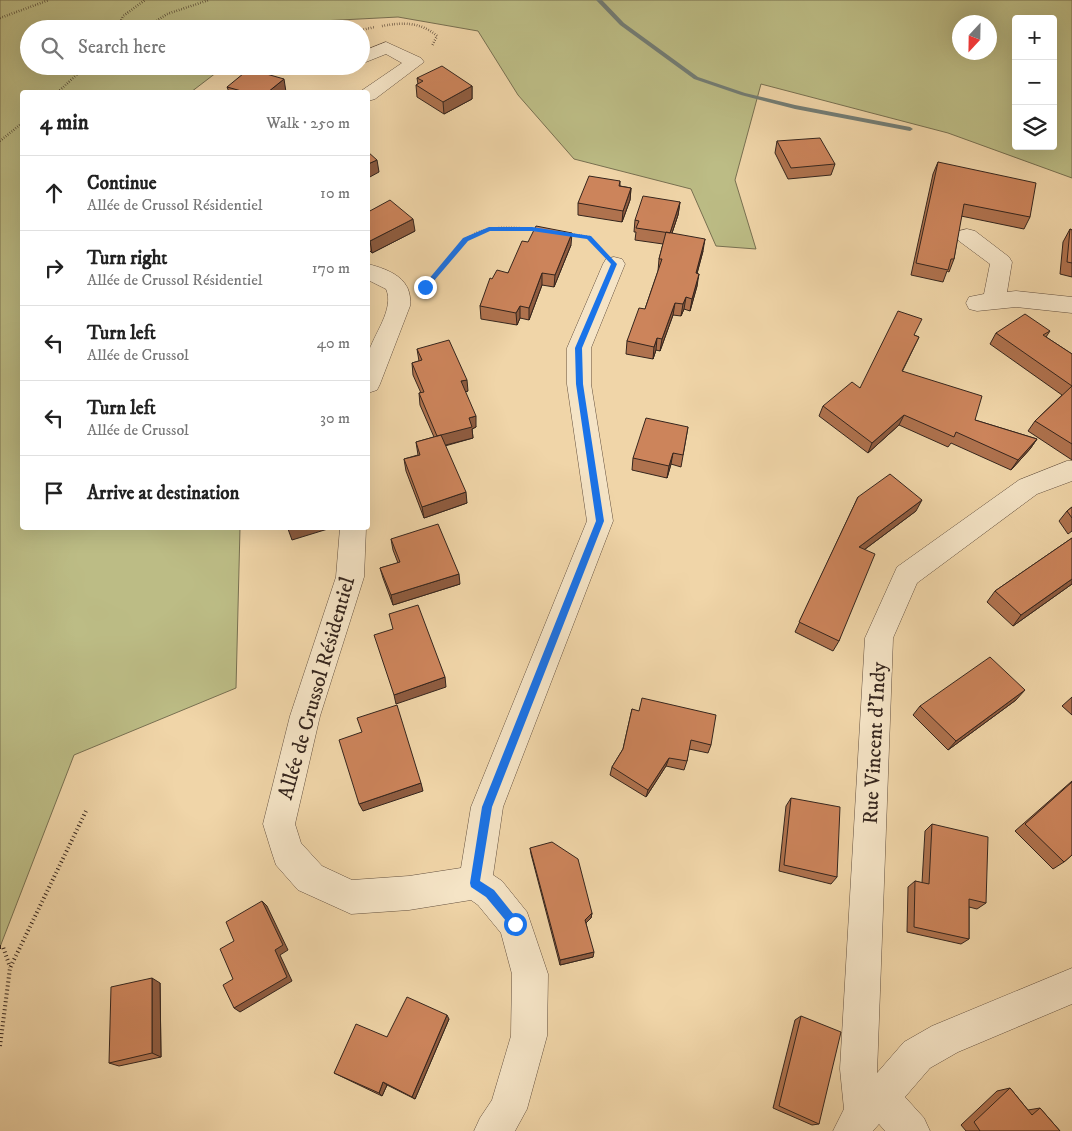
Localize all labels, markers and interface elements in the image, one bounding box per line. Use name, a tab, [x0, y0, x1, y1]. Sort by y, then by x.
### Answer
north arrow	[952, 15, 997, 60]
map controls	[1012, 15, 1057, 150]
button: +	[1012, 15, 1057, 60]
search box	[20, 20, 370, 75]
icon: search	[38, 34, 66, 62]
text: Search here	[78, 36, 166, 59]
button: −	[1012, 60, 1057, 105]
button: layers	[1012, 105, 1057, 150]
text: 4 min	[40, 110, 89, 136]
text: Walk · 250 m	[266, 113, 350, 133]
text: Continue	[87, 172, 157, 195]
icon: ahead	[40, 179, 68, 207]
text: 10 m	[320, 183, 350, 203]
text: Allée de Crussol Résidentiel	[87, 195, 263, 215]
text: Turn right	[87, 247, 167, 270]
icon: right	[40, 254, 68, 282]
text: 170 m	[312, 258, 350, 278]
text: Allée de Crussol Résidentiel	[87, 270, 263, 290]
route end	[414, 276, 437, 299]
text: Turn left	[87, 322, 156, 345]
icon: left	[40, 329, 68, 357]
text: 40 m	[317, 333, 350, 353]
text: Allée de Crussol	[87, 345, 189, 365]
text: Turn left	[87, 397, 156, 420]
icon: left	[40, 404, 68, 432]
text: 30 m	[320, 408, 350, 428]
text: Allée de Crussol	[87, 420, 189, 440]
icon: arrive	[40, 479, 68, 507]
text: Arrive at destination	[87, 482, 239, 505]
street label: Allée de Crussol Résidentiel	[273, 573, 361, 803]
street label: Rue Vincent d'Indy	[858, 660, 892, 825]
route start	[504, 913, 527, 936]

